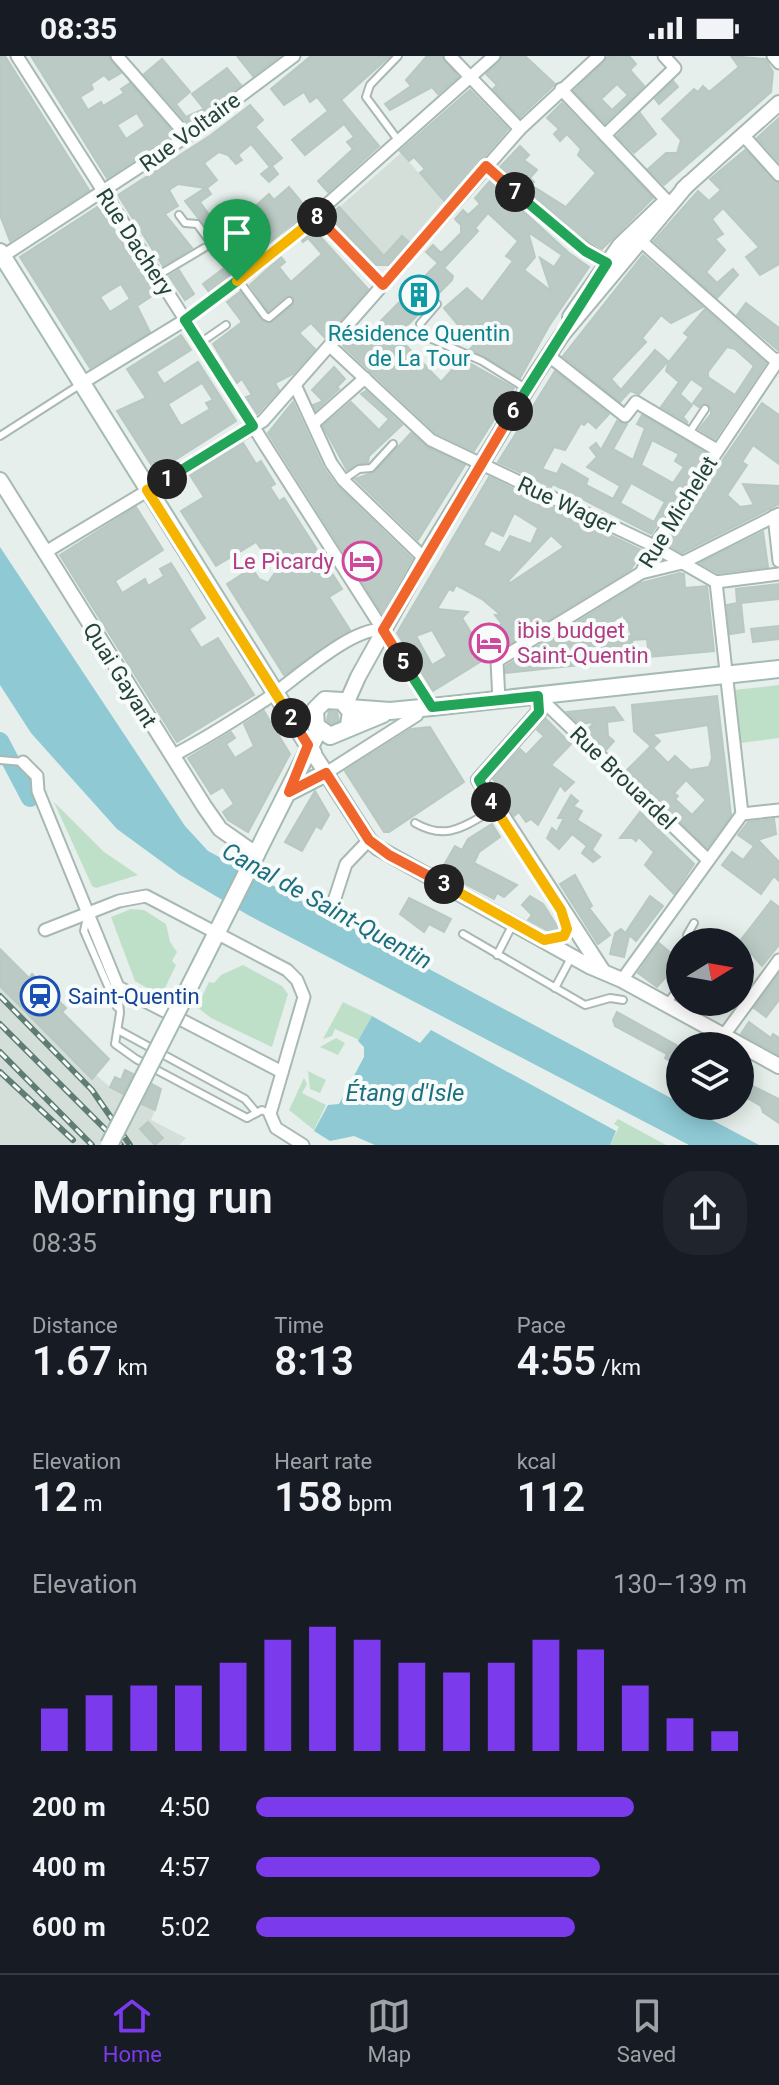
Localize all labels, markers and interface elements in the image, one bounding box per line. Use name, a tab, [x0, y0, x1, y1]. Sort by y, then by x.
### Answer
text: 08:35	[40, 11, 117, 46]
street label: Rue Voltaire	[135, 87, 245, 177]
pin: 7	[495, 172, 535, 212]
text: 7	[509, 179, 521, 204]
street label: Rue Dachery	[91, 184, 179, 301]
pin: 8	[297, 197, 337, 237]
pin	[203, 199, 271, 281]
text: 8	[311, 204, 323, 229]
icon: arrive	[215, 211, 259, 255]
building icon: Résidence Quentin de La Tour	[398, 274, 440, 316]
place label: Résidence Quentin de La Tour	[328, 321, 510, 371]
pin: 6	[493, 391, 533, 431]
text: 6	[507, 398, 519, 423]
street label: Rue Michelet	[634, 452, 722, 572]
pin: 1	[147, 459, 187, 499]
text: 1	[161, 466, 173, 491]
street label: Rue Wager	[514, 471, 621, 539]
hotel icon: Le Picardy	[341, 540, 383, 582]
place label: Le Picardy	[232, 549, 335, 574]
street label: Quai Gayant	[78, 618, 162, 732]
place label: ibis budget Saint-Quentin	[517, 618, 649, 668]
hotel icon: ibis budget Saint-Quentin	[468, 622, 510, 664]
pin: 5	[383, 642, 423, 682]
text: 5	[397, 649, 409, 674]
pin: 2	[271, 698, 311, 738]
text: 2	[285, 705, 297, 730]
street label: Rue Brouardel	[565, 721, 681, 835]
pin: 4	[471, 782, 511, 822]
text: 4	[485, 789, 497, 814]
water label: Canal de Saint-Quentin	[217, 837, 437, 975]
pin: 3	[424, 864, 464, 904]
text: 3	[438, 871, 450, 896]
north arrow	[666, 928, 754, 1016]
map controls	[666, 928, 754, 1120]
station icon: Saint-Quentin	[19, 975, 61, 1017]
place label: Saint-Quentin	[68, 984, 200, 1009]
button: layers	[666, 1032, 754, 1120]
water label: Étang d'Isle	[346, 1079, 464, 1107]
button: share	[663, 1171, 747, 1255]
text: Morning run	[32, 1172, 273, 1224]
text: 08:35	[32, 1228, 97, 1258]
text: Distance	[32, 1313, 118, 1338]
text: Time	[274, 1313, 324, 1338]
text: Pace	[517, 1313, 566, 1338]
text: 1.67	[32, 1338, 112, 1385]
text: 8:13	[274, 1338, 354, 1385]
text: 4:55	[517, 1338, 596, 1385]
text: km	[112, 1355, 148, 1380]
text: /km	[596, 1355, 641, 1380]
text: Elevation	[32, 1449, 121, 1474]
text: Heart rate	[274, 1449, 372, 1474]
text: kcal	[517, 1449, 556, 1474]
text: 12	[32, 1474, 78, 1521]
text: 158	[274, 1474, 343, 1521]
text: 112	[517, 1474, 585, 1521]
text: m	[78, 1491, 102, 1516]
text: bpm	[343, 1491, 392, 1516]
text: Elevation	[32, 1569, 137, 1599]
text: 130–139 m	[613, 1569, 747, 1599]
text: 200 m	[32, 1792, 106, 1822]
text: 4:50	[160, 1792, 210, 1822]
text: 400 m	[32, 1852, 106, 1882]
text: 4:57	[160, 1852, 210, 1882]
text: 600 m	[32, 1912, 106, 1942]
text: 5:02	[160, 1912, 210, 1942]
tab: Home	[103, 1994, 162, 2067]
tab: Map	[367, 1994, 411, 2067]
tab: Saved	[617, 1994, 676, 2067]

